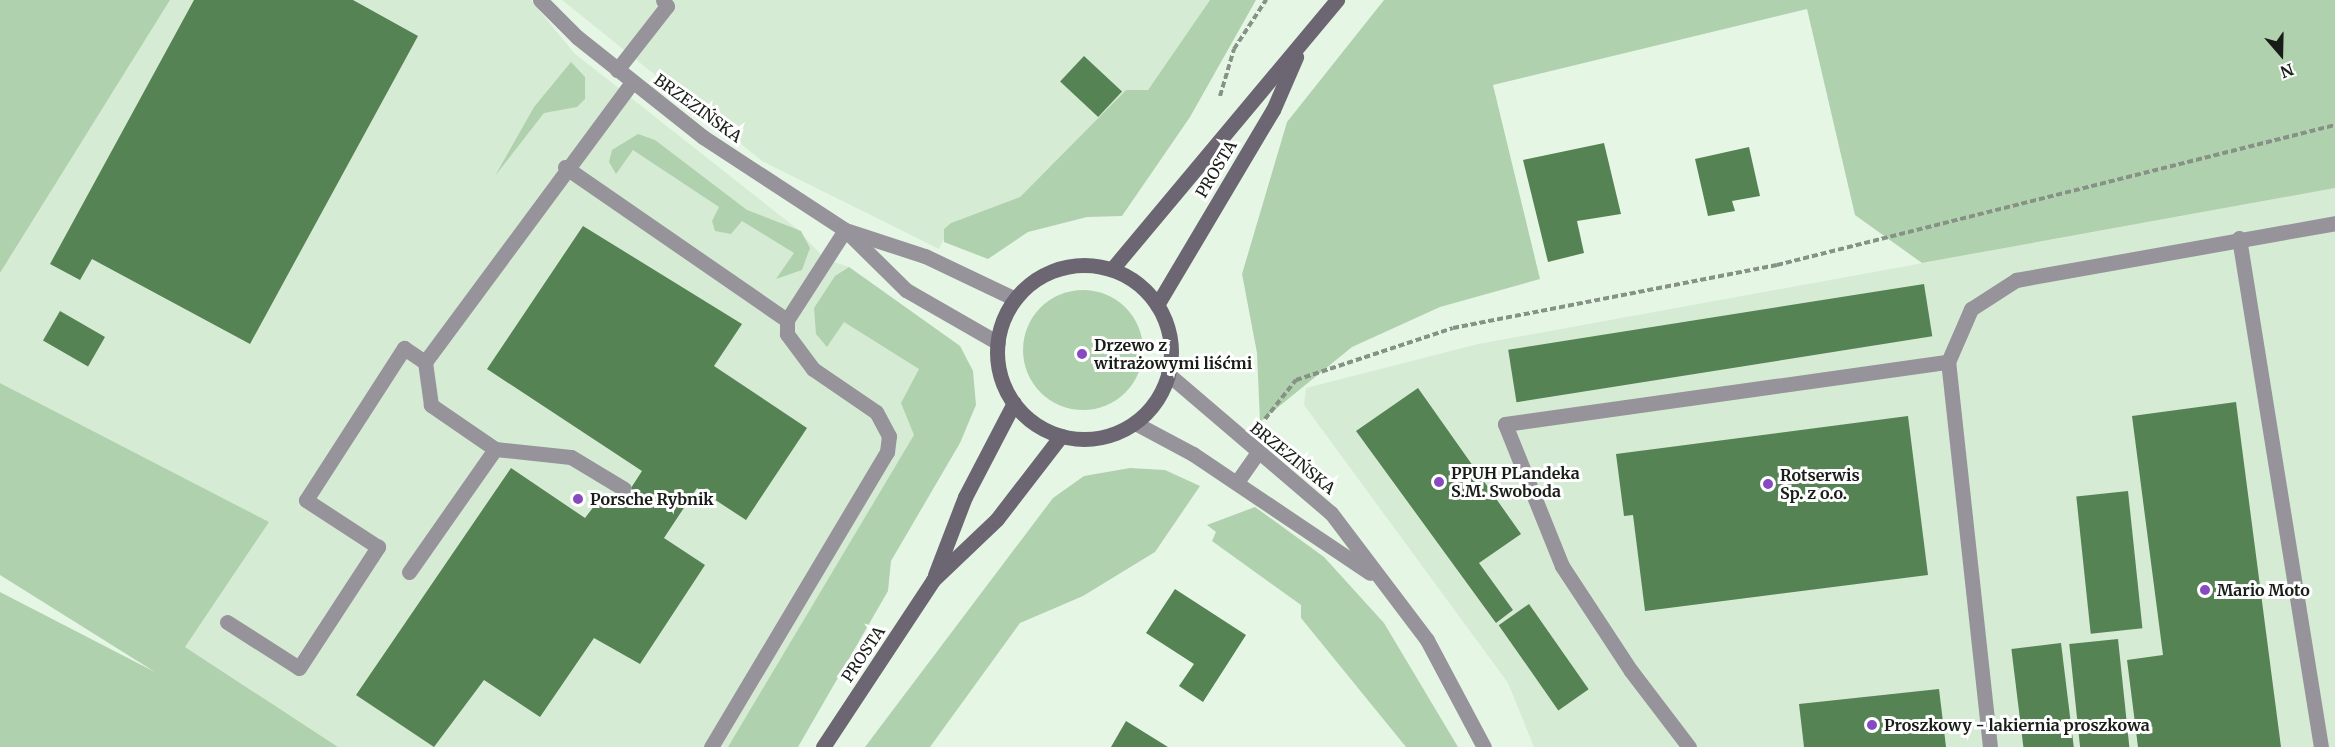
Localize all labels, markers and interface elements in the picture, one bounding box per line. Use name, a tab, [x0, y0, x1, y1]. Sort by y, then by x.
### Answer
north arrow	[2251, 24, 2311, 84]
text: N	[2278, 59, 2297, 82]
street label: BRZEZIŃSKA	[650, 70, 746, 146]
street label: PROSTA	[1191, 137, 1241, 201]
place label: Drzewo z witrażowymi liśćmi	[1094, 335, 1252, 373]
marker: Drzewo z witrażowymi liśćmi	[1075, 347, 1089, 361]
street label: BRZEZIŃSKA	[1247, 418, 1339, 498]
place label: PPUH PLandeka S.M. Swoboda	[1451, 463, 1580, 501]
place label: Rotserwis Sp. z o.o.	[1780, 465, 1860, 503]
marker: PPUH PLandeka S.M. Swoboda	[1432, 475, 1446, 489]
marker: Rotserwis Sp. z o.o.	[1761, 477, 1775, 491]
place label: Porsche Rybnik	[590, 489, 714, 509]
marker: Porsche Rybnik	[571, 492, 585, 506]
place label: Mario Moto	[2217, 580, 2310, 600]
marker: Mario Moto	[2198, 583, 2212, 597]
street label: PROSTA	[837, 622, 889, 686]
place label: Proszkowy - lakiernia proszkowa	[1884, 715, 2150, 735]
marker: Proszkowy - lakiernia proszkowa	[1865, 718, 1879, 732]

